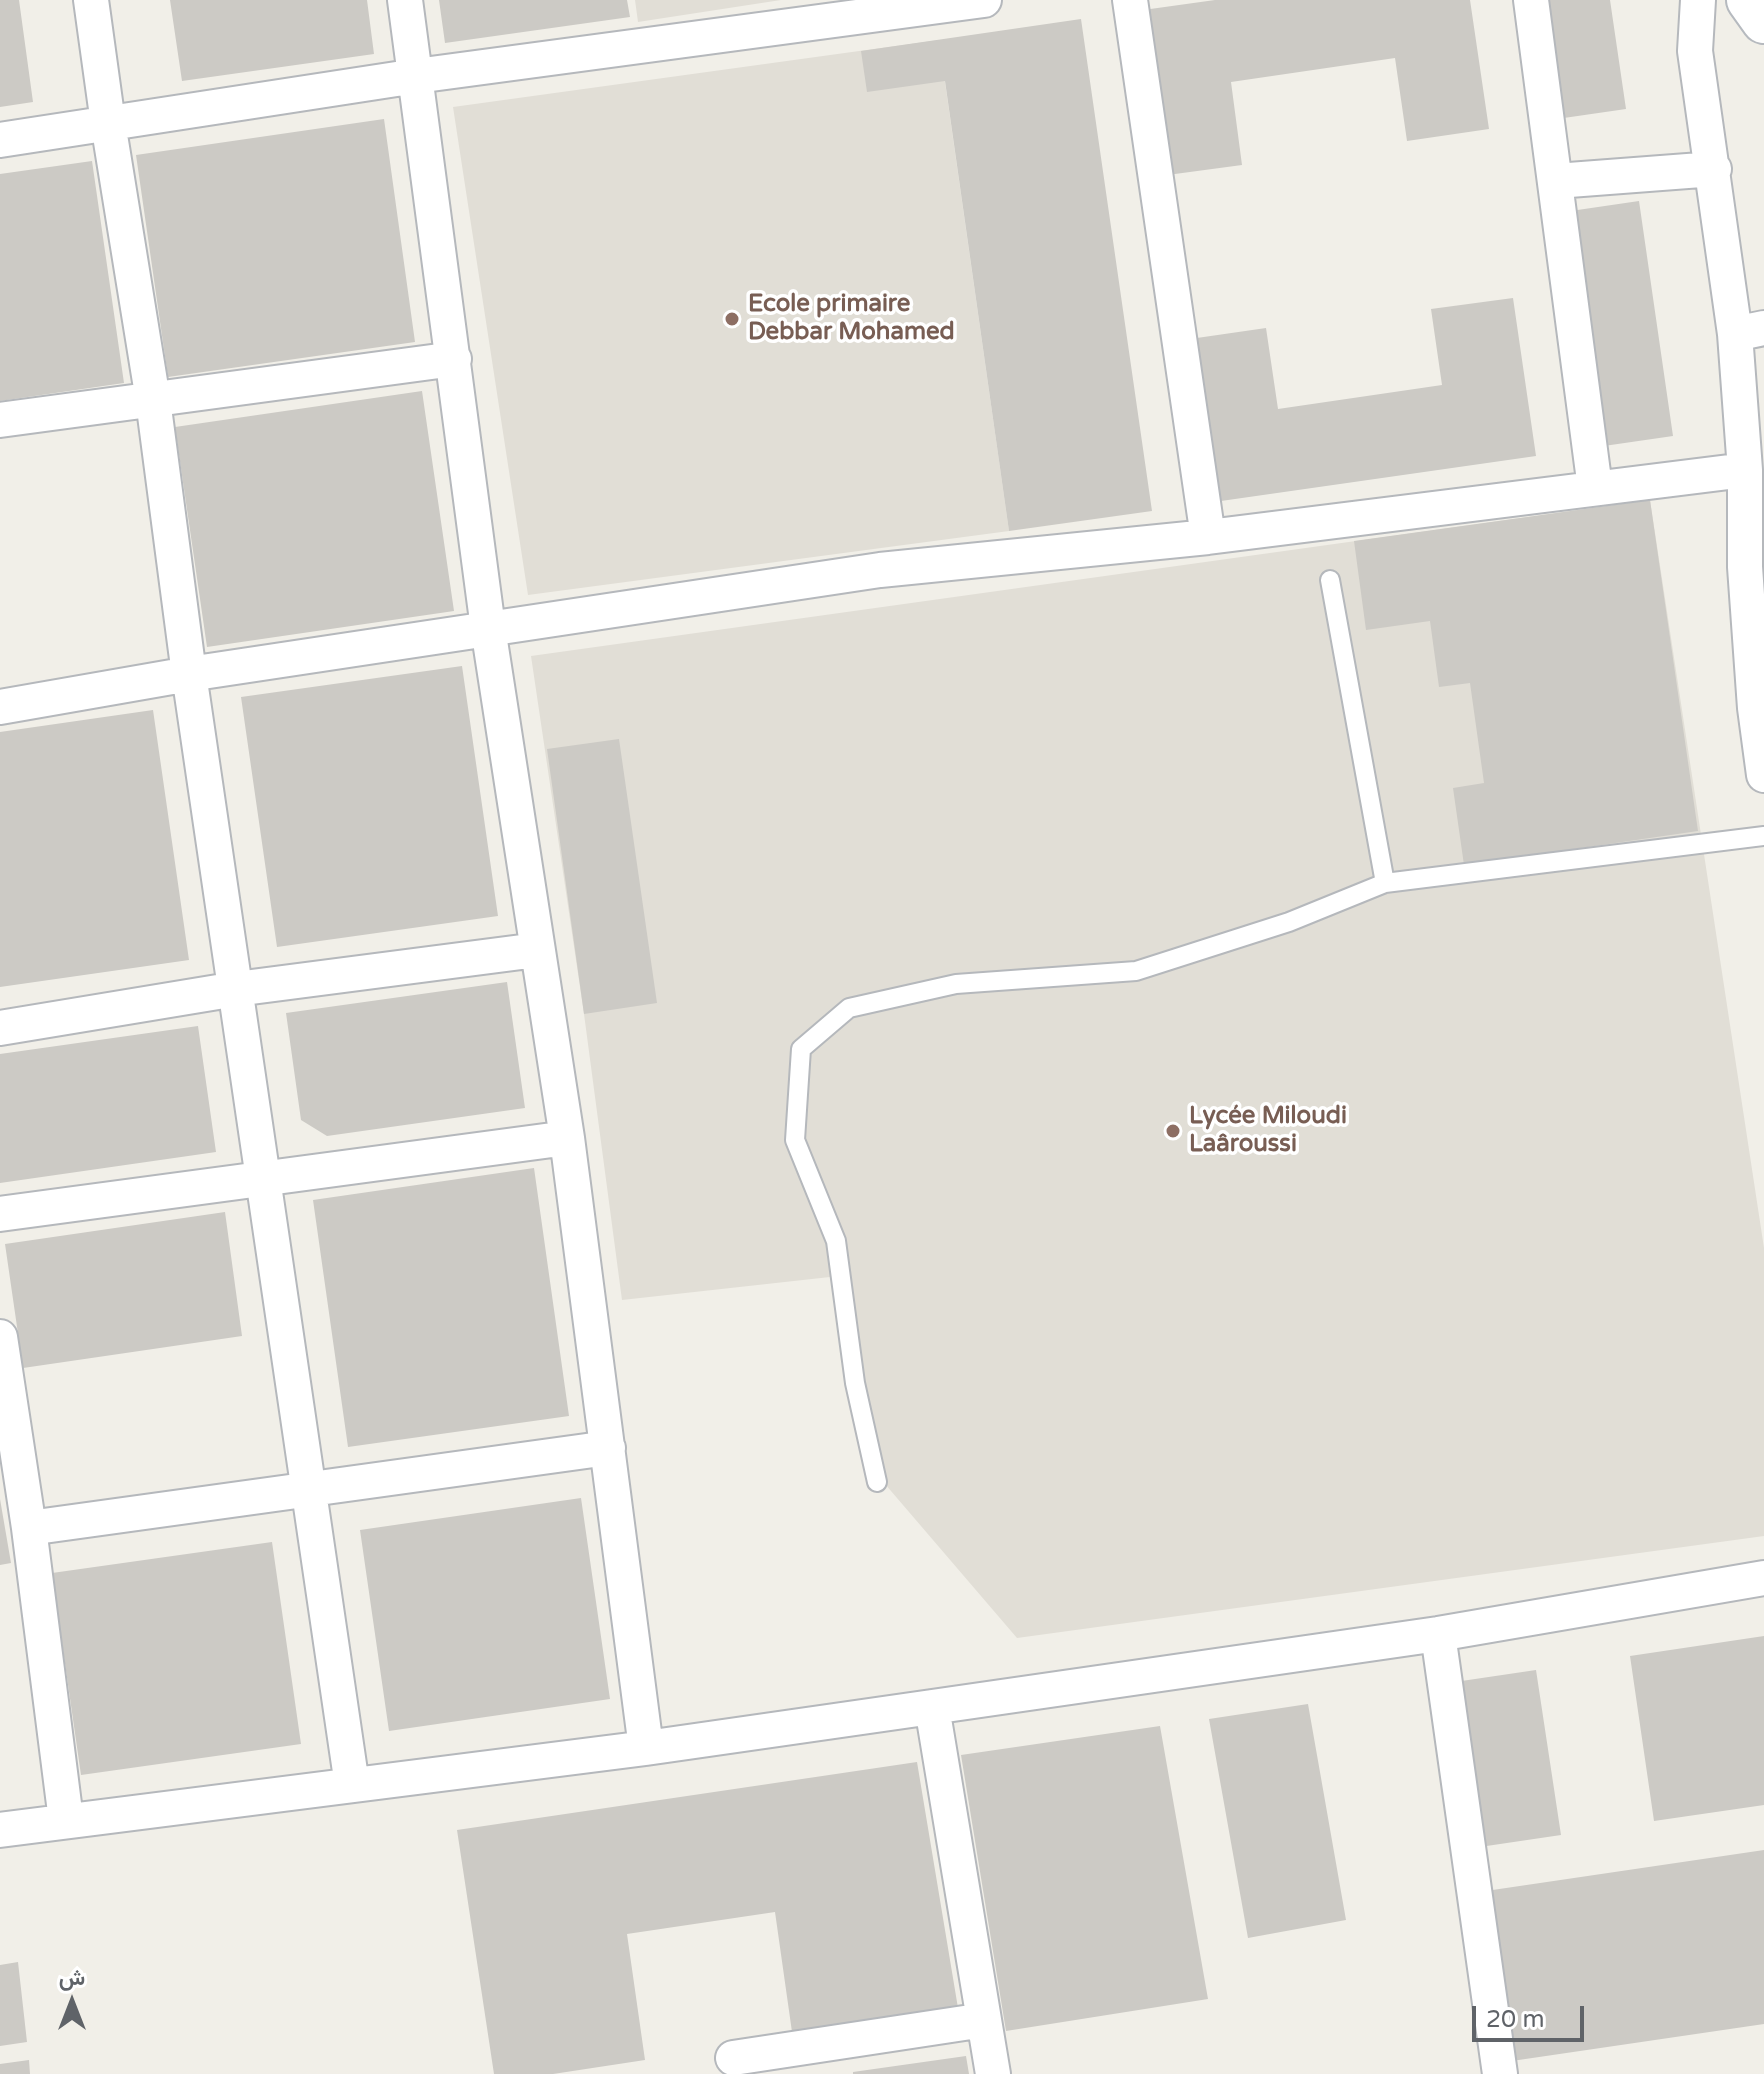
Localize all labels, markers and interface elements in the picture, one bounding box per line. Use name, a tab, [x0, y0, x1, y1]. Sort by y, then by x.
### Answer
place label: Ecole primaire Debbar Mohamed	[748, 291, 955, 347]
marker: Ecole primaire Debbar Mohamed	[723, 310, 741, 328]
place label: Lycée Miloudi Laâroussi	[1189, 1103, 1347, 1159]
marker: Lycée Miloudi Laâroussi	[1164, 1122, 1182, 1140]
north arrow	[32, 1962, 112, 2042]
text: ش	[59, 1965, 85, 1991]
scale bar	[1476, 1990, 1588, 2040]
text: 20 m	[1486, 2005, 1544, 2034]

